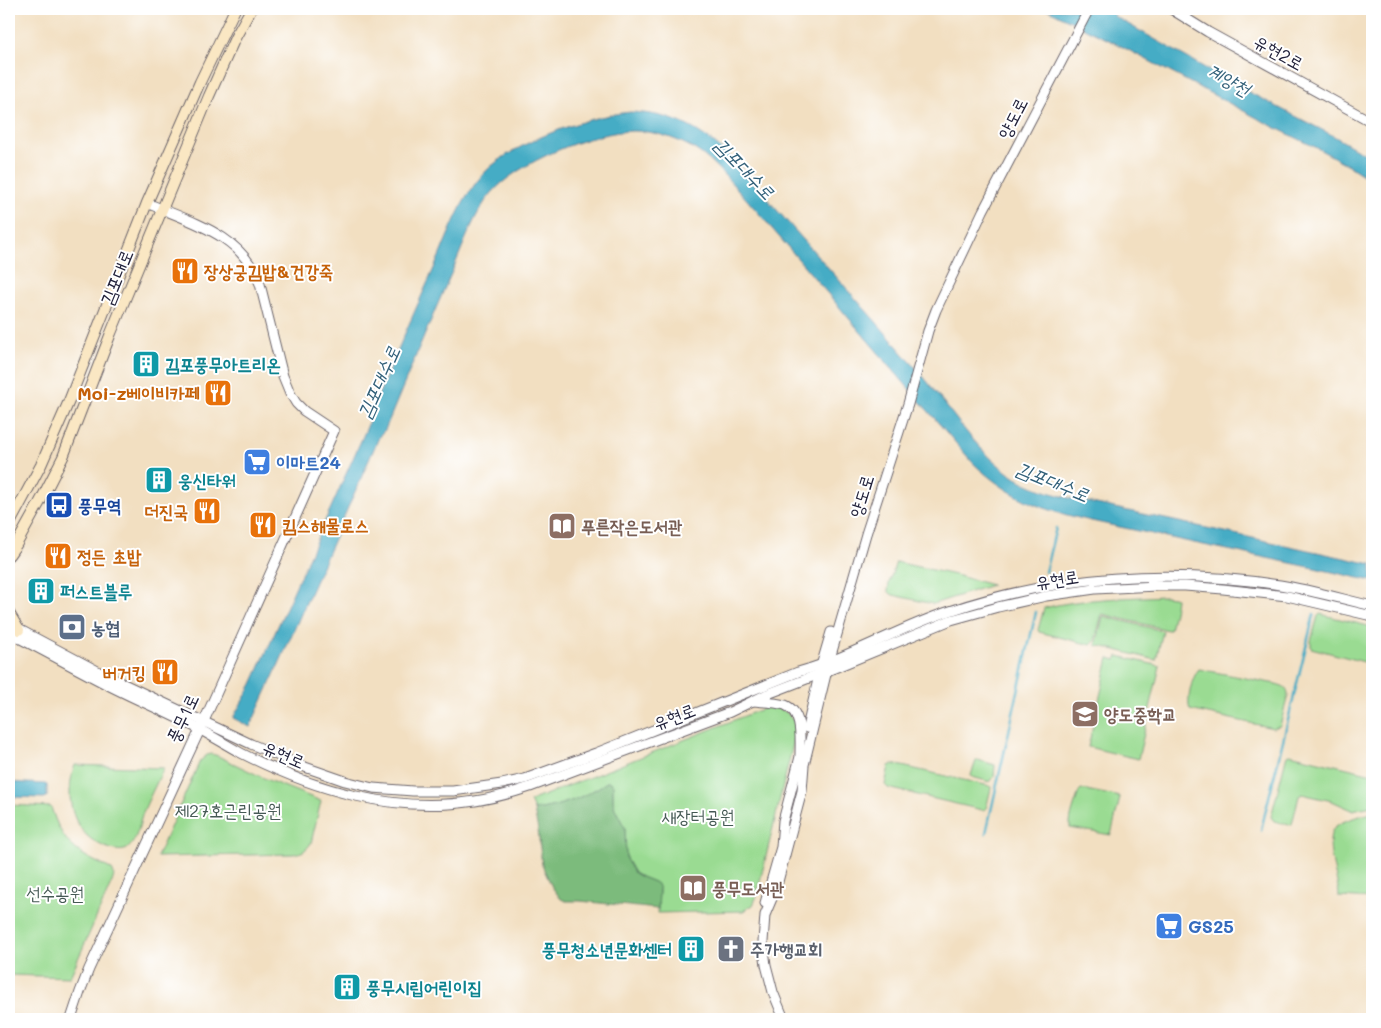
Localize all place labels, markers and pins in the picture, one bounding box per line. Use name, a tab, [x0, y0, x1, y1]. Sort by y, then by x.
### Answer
restaurant icon: 장상궁김밥&건강죽	[170, 256, 200, 286]
place label: 장상궁김밥&건강죽	[203, 259, 333, 283]
building icon: 김포풍무아트리온	[131, 349, 161, 379]
place label: 김포풍무아트리온	[165, 352, 281, 376]
restaurant icon: Moi-z베이비카페	[203, 378, 233, 408]
place label: Moi-z베이비카페	[77, 381, 200, 405]
supermarket icon: 이마트24	[242, 447, 272, 477]
place label: 이마트24	[276, 450, 341, 474]
building icon: 웅신타워	[144, 465, 174, 495]
place label: 웅신타워	[178, 468, 236, 492]
bus stop icon: 풍무역	[44, 490, 74, 520]
place label: 풍무역	[78, 493, 121, 517]
restaurant icon: 더진국	[192, 496, 222, 526]
place label: 더진국	[145, 499, 188, 523]
restaurant icon: 킴스해물로스	[248, 510, 278, 540]
library icon: 푸른작은도서관	[547, 511, 577, 541]
place label: 킴스해물로스	[282, 513, 369, 537]
place label: 푸른작은도서관	[581, 514, 683, 538]
restaurant icon: 정든 초밥	[43, 541, 73, 571]
place label: 정든 초밥	[77, 544, 142, 568]
building icon: 퍼스트블루	[26, 576, 56, 606]
place label: 퍼스트블루	[60, 579, 132, 603]
bank icon: 농협	[57, 612, 87, 642]
place label: 농협	[91, 615, 120, 639]
restaurant icon: 버거킹	[150, 657, 180, 687]
place label: 버거킹	[103, 660, 146, 684]
school or university icon: 양도중학교	[1070, 699, 1100, 729]
place label: 양도중학교	[1104, 702, 1176, 726]
library icon: 풍무도서관	[678, 873, 708, 903]
place label: 풍무도서관	[712, 876, 785, 900]
supermarket icon: GS25	[1154, 911, 1184, 941]
place label: GS25	[1188, 914, 1234, 938]
building icon: 풍무청소년문화센터	[676, 934, 706, 964]
church icon: 주가행교회	[716, 934, 746, 964]
place label: 풍무청소년문화센터	[542, 937, 672, 961]
place label: 주가행교회	[750, 937, 822, 961]
building icon: 풍무시립어린이집	[332, 972, 362, 1002]
place label: 풍무시립어린이집	[366, 975, 482, 999]

